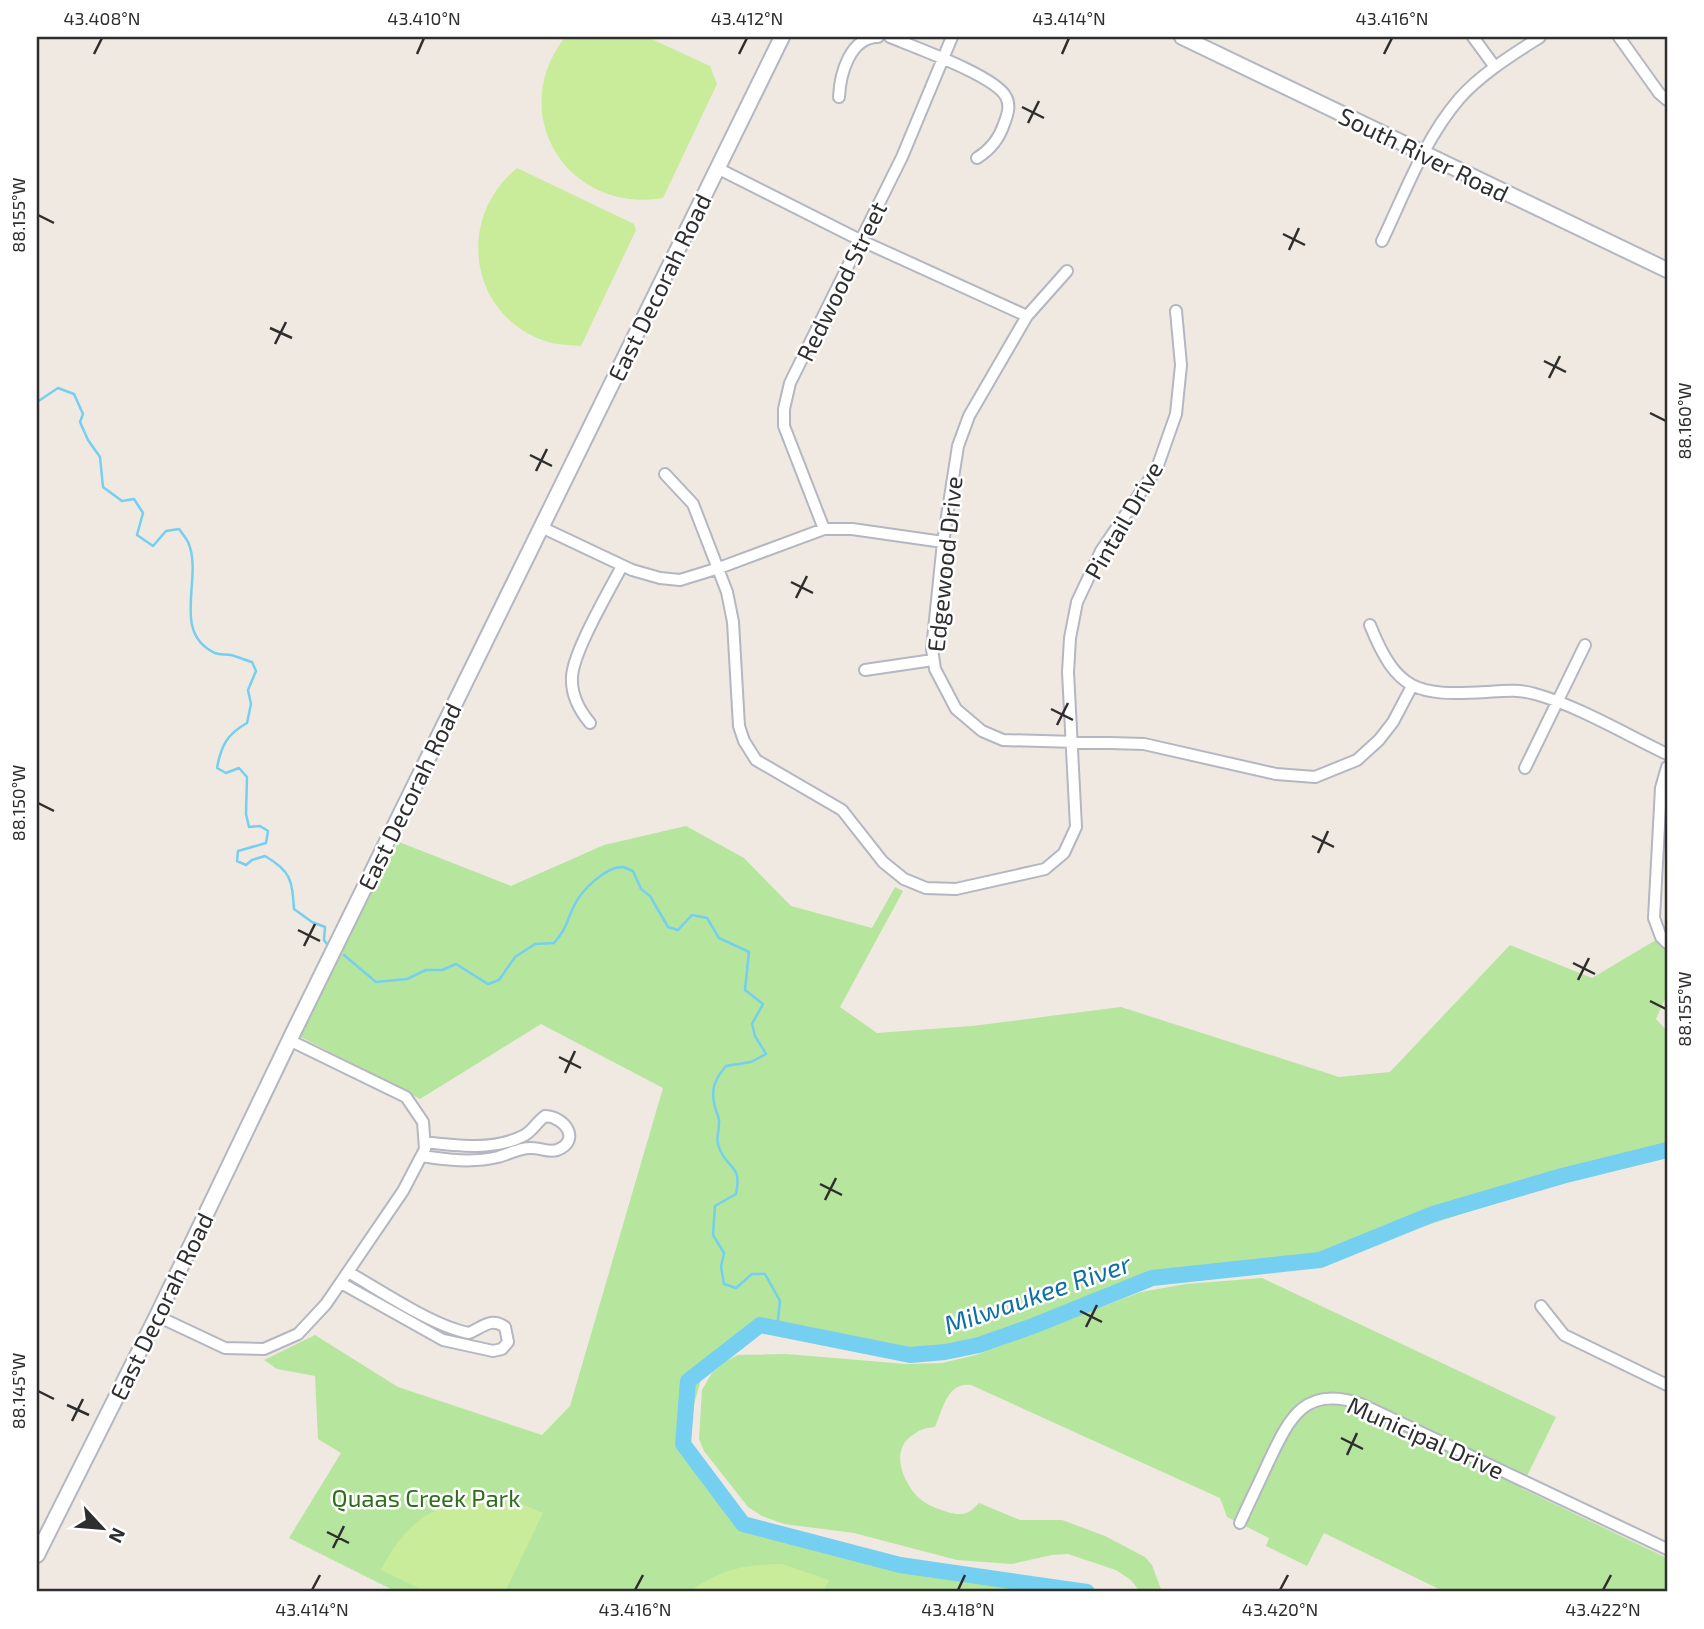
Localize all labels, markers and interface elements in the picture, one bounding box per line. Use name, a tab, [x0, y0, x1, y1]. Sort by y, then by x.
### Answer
text: 43.408°N	[63, 7, 141, 29]
text: 43.410°N	[387, 7, 461, 29]
text: 43.412°N	[711, 7, 783, 29]
text: 43.414°N	[1032, 7, 1106, 29]
text: 43.416°N	[1356, 7, 1428, 29]
street label: South River Road	[1334, 100, 1514, 208]
text: 88.155°W	[7, 177, 29, 253]
street label: East Decorah Road	[601, 189, 717, 385]
street label: Redwood Street	[790, 196, 892, 366]
text: 88.160°W	[1673, 382, 1695, 460]
street label: Pintail Drive	[1078, 456, 1168, 584]
street label: Edgewood Drive	[920, 475, 968, 653]
street label: East Decorah Road	[351, 698, 467, 894]
text: 88.150°W	[7, 765, 29, 841]
text: 88.155°W	[1673, 971, 1695, 1047]
street label: East Decorah Road	[103, 1208, 219, 1404]
water label: Milwaukee River	[939, 1246, 1135, 1340]
text: 88.145°W	[7, 1353, 29, 1429]
street label: Municipal Drive	[1343, 1390, 1509, 1484]
park label: Quaas Creek Park	[332, 1483, 520, 1512]
north arrow	[66, 1492, 136, 1562]
text: N	[104, 1524, 131, 1547]
text: 43.414°N	[275, 1598, 349, 1620]
text: 43.416°N	[599, 1598, 671, 1620]
text: 43.418°N	[921, 1598, 995, 1620]
text: 43.420°N	[1242, 1598, 1318, 1620]
text: 43.422°N	[1565, 1598, 1641, 1620]

